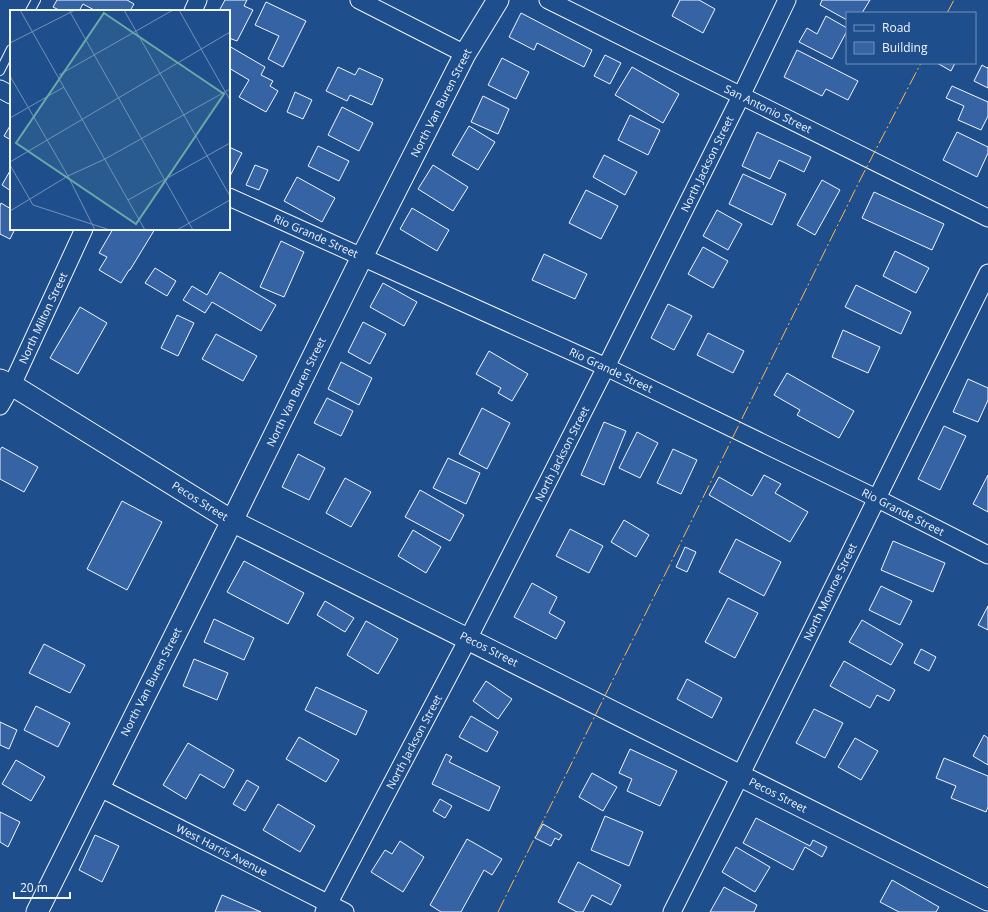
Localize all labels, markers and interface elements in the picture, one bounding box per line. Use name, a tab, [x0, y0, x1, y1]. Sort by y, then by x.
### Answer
inset map	[10, 10, 230, 230]
legend	[846, 12, 976, 64]
text: Road	[882, 19, 911, 36]
text: Building	[882, 39, 928, 56]
street label: North Van Buren Street	[407, 46, 475, 160]
street label: San Antonio Street	[722, 81, 815, 136]
street label: North Jackson Street	[677, 113, 736, 214]
street label: Rio Grande Street	[272, 210, 361, 261]
street label: North Milton Street	[15, 270, 70, 366]
street label: North Van Buren Street	[262, 334, 329, 449]
street label: Rio Grande Street	[567, 344, 656, 396]
street label: North Jackson Street	[531, 403, 592, 504]
street label: Pecos Street	[169, 477, 231, 524]
street label: Rio Grande Street	[859, 484, 947, 539]
street label: North Monroe Street	[799, 540, 860, 643]
street label: North Van Buren Street	[117, 625, 185, 739]
street label: Pecos Street	[458, 627, 521, 670]
street label: North Jackson Street	[382, 692, 445, 792]
street label: Pecos Street	[747, 773, 810, 816]
street label: West Harris Avenue	[174, 820, 271, 879]
scale bar	[14, 874, 70, 900]
text: 20 m	[20, 879, 48, 896]

